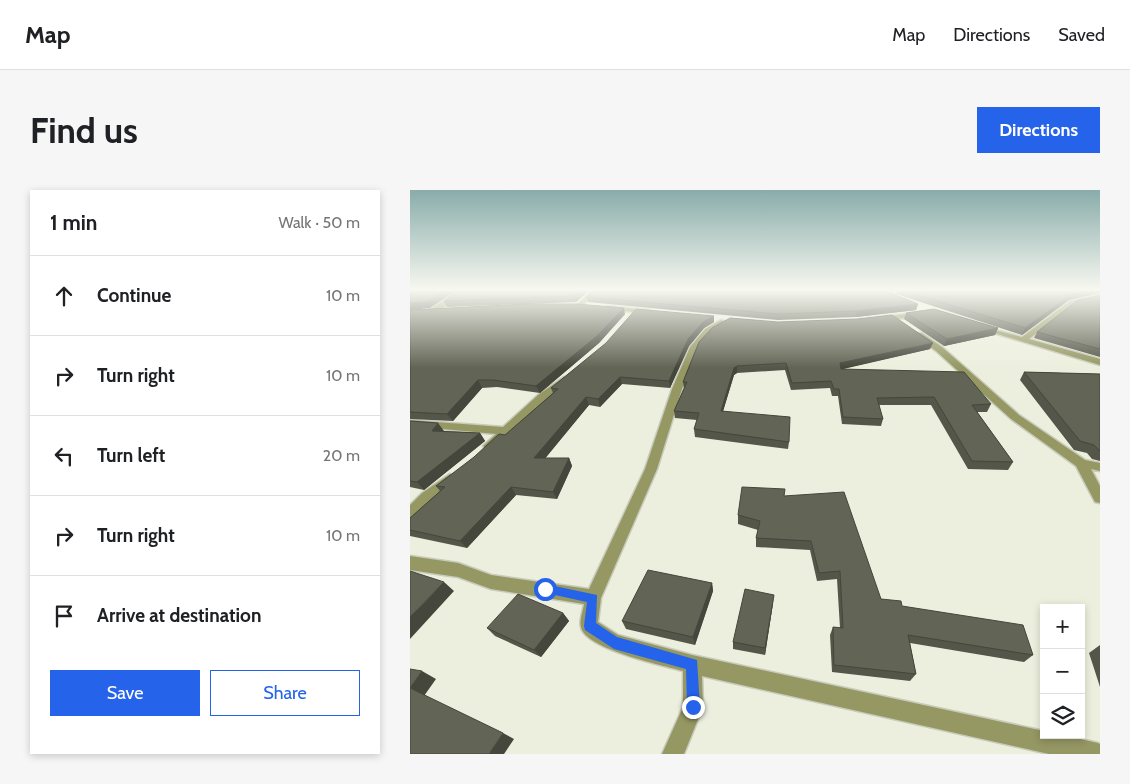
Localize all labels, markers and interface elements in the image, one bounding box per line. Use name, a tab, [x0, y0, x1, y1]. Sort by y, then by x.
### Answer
text: Map	[25, 20, 71, 49]
text: Map	[892, 24, 925, 46]
text: Directions	[953, 24, 1030, 46]
text: Saved	[1058, 24, 1105, 46]
button: Directions	[977, 107, 1100, 153]
text: Find us	[30, 109, 138, 152]
text: 1 min	[50, 210, 97, 235]
text: Walk · 50 m	[278, 213, 360, 232]
icon: ahead	[50, 282, 78, 310]
text: Continue	[97, 284, 171, 307]
text: 10 m	[326, 286, 360, 305]
icon: right	[50, 362, 78, 390]
text: Turn right	[97, 364, 175, 387]
text: 10 m	[326, 366, 360, 385]
icon: left	[50, 442, 78, 470]
text: Turn left	[97, 444, 165, 467]
text: 20 m	[323, 446, 360, 465]
icon: right	[50, 522, 78, 550]
text: Turn right	[97, 524, 175, 547]
text: 10 m	[326, 526, 360, 545]
route start	[534, 578, 557, 601]
icon: arrive	[50, 602, 78, 630]
text: Arrive at destination	[97, 604, 261, 627]
map controls	[1040, 604, 1085, 739]
button: +	[1040, 604, 1085, 649]
button: −	[1040, 649, 1085, 694]
button: Save	[50, 670, 200, 716]
button: Share	[210, 670, 360, 716]
button: layers	[1040, 694, 1085, 739]
route end	[682, 696, 705, 719]

